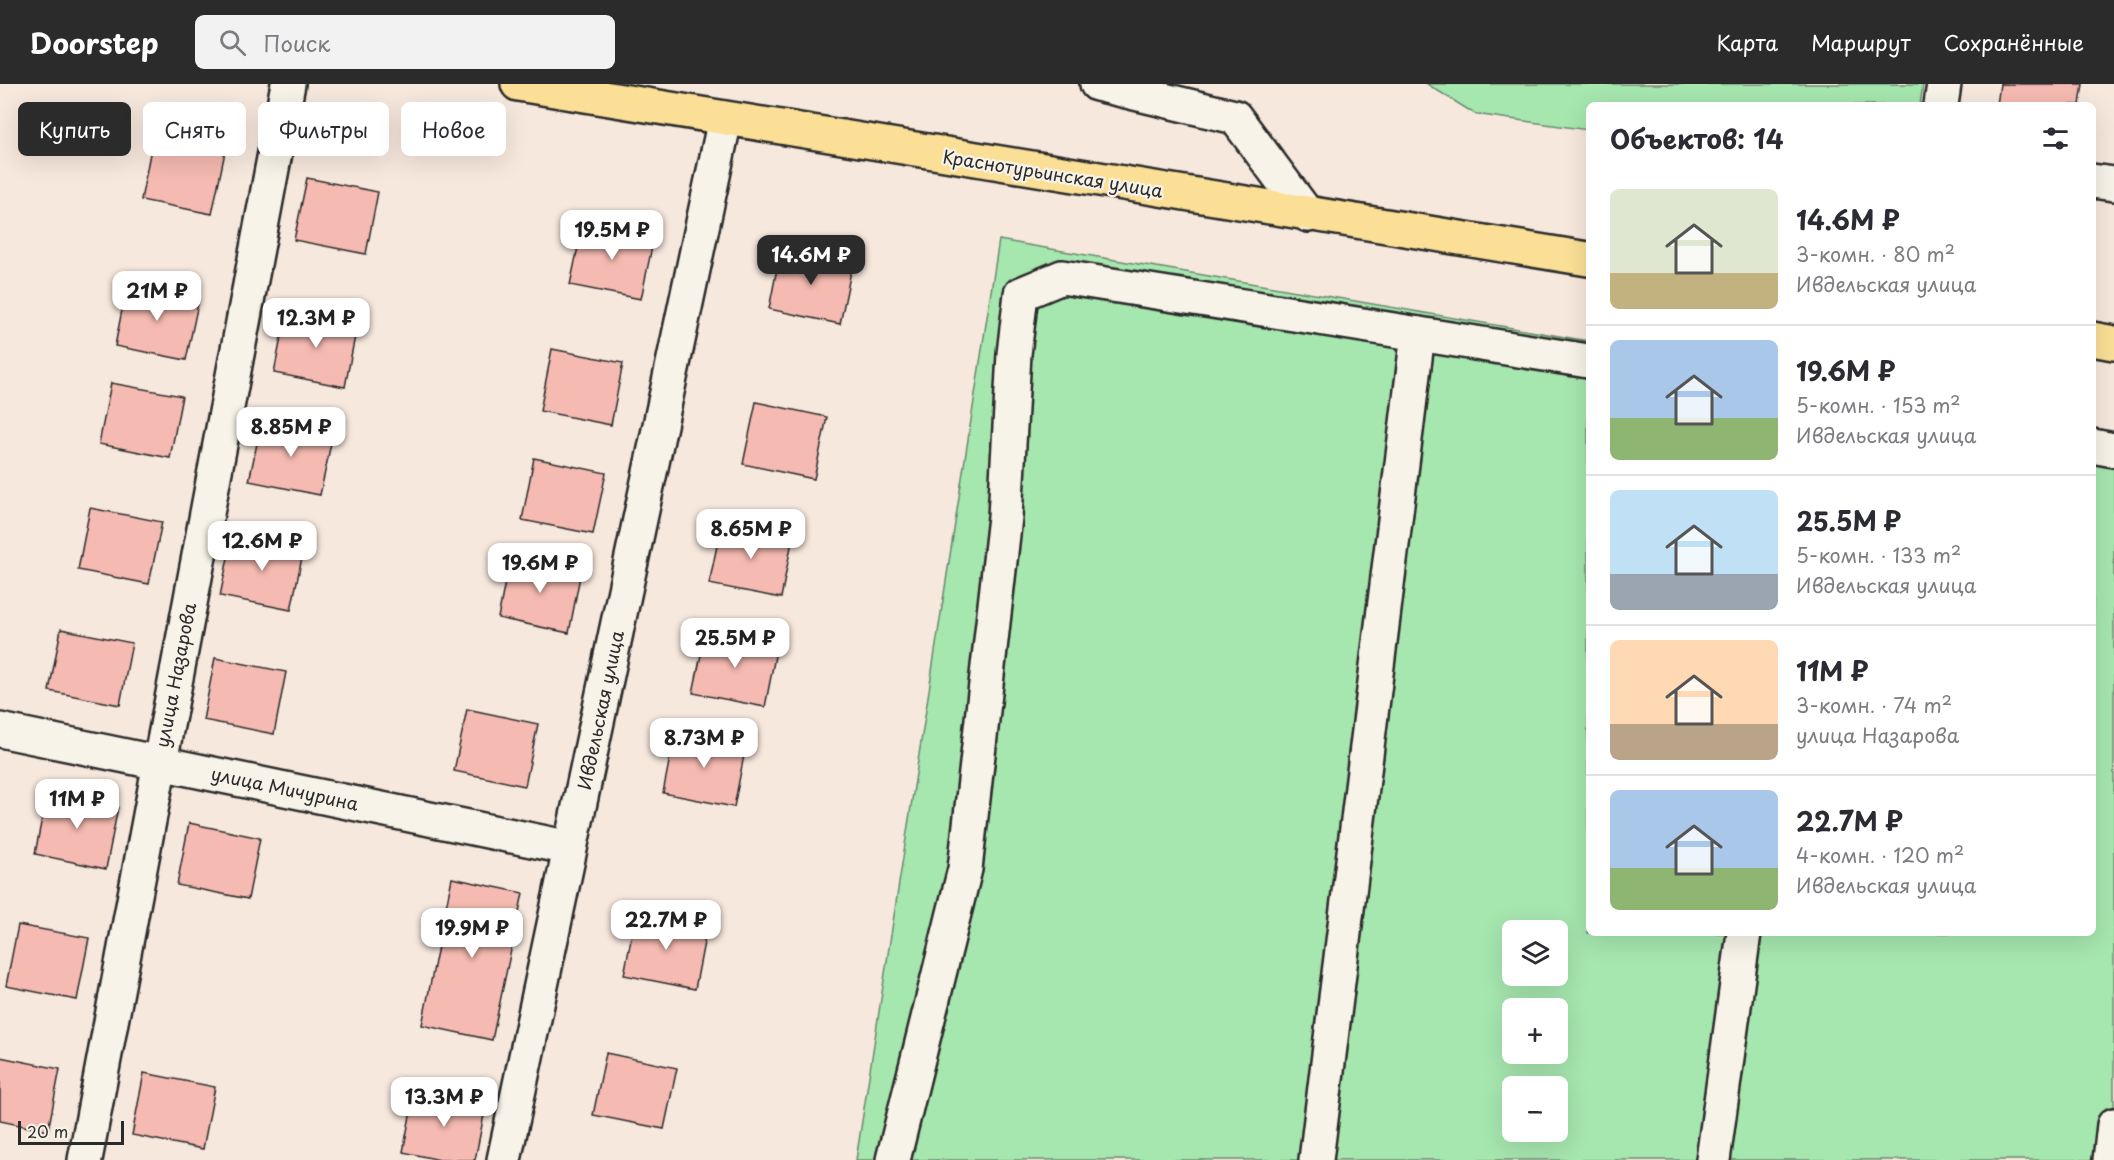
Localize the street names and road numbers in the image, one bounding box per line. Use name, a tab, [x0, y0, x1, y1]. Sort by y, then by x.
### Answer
street label: Краснотурьинская улица	[941, 142, 1166, 204]
street label: улица Назарова	[148, 600, 202, 750]
street label: Ивдельская улица	[570, 627, 630, 792]
street label: улица Мичурина	[209, 759, 362, 817]

